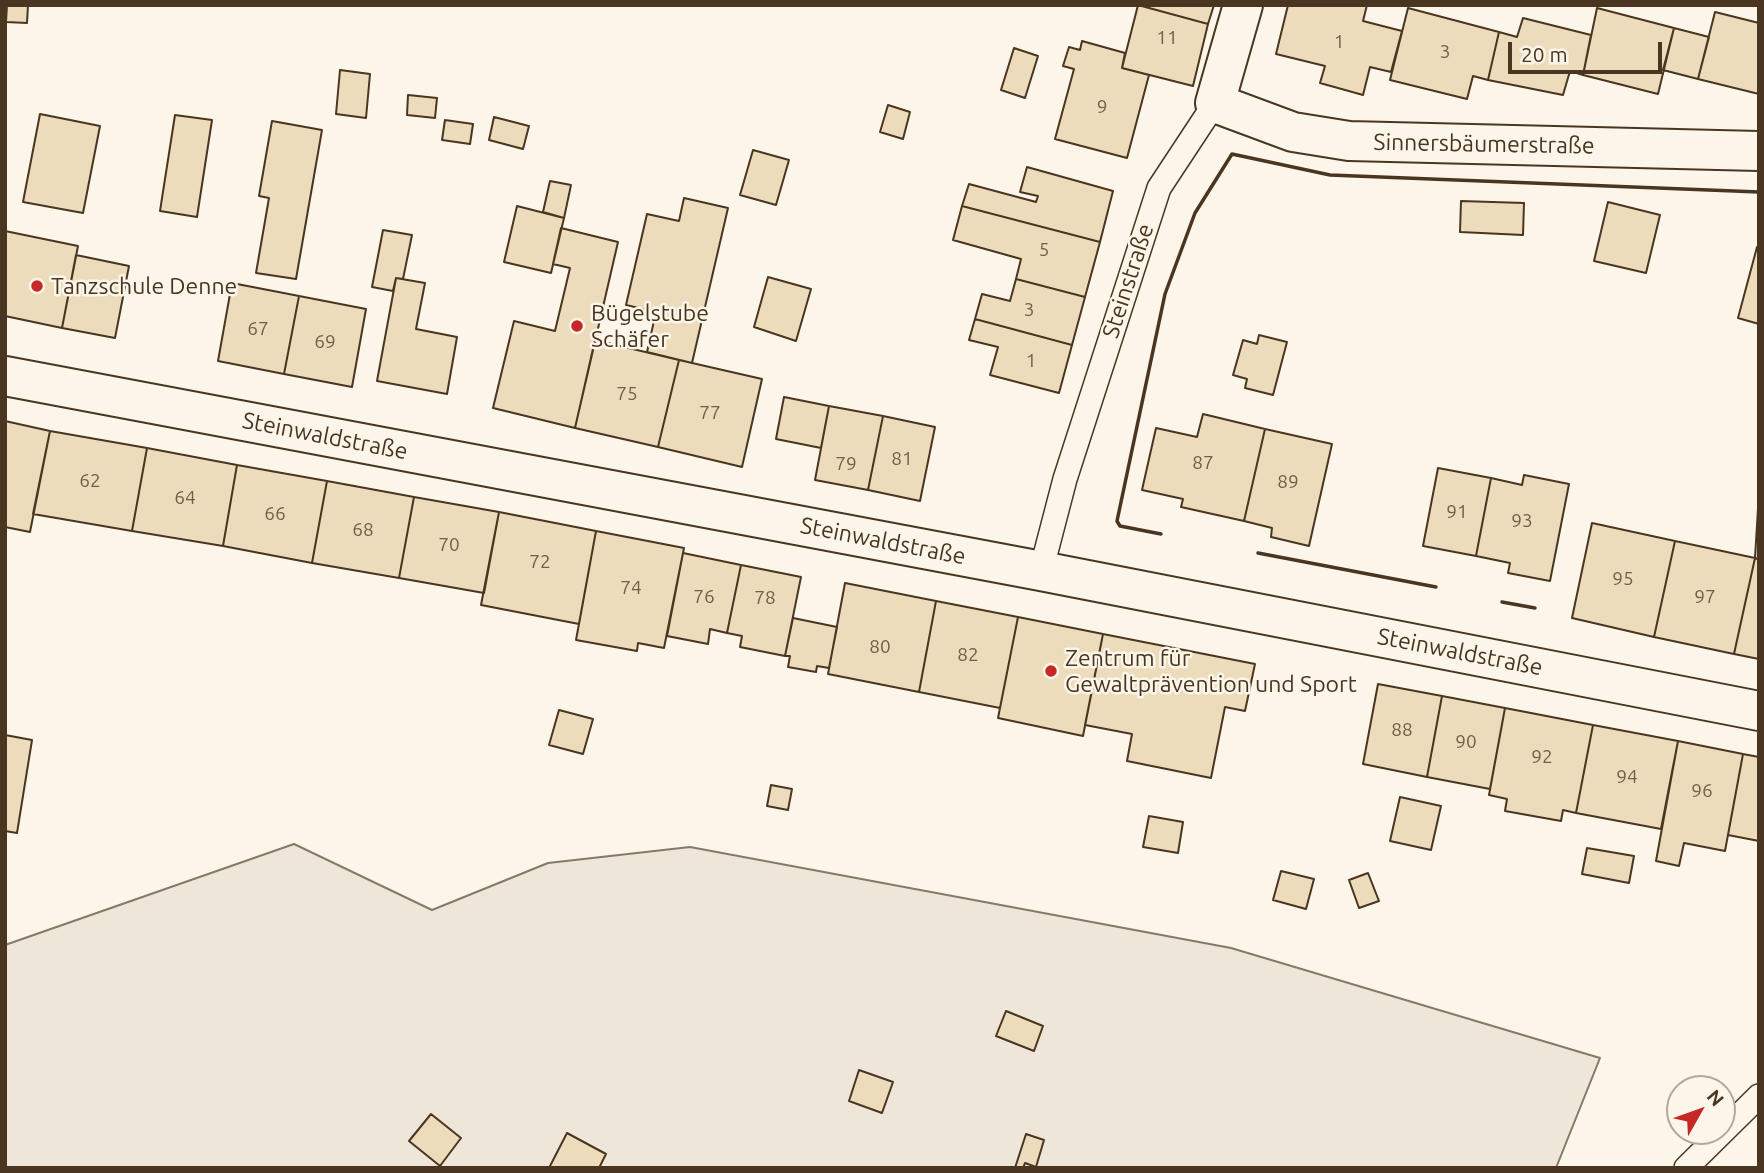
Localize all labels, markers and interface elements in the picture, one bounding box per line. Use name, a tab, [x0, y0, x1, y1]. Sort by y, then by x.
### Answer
house number: 11	[1156, 27, 1178, 49]
scale bar	[1512, 28, 1666, 72]
house number: 1	[1334, 31, 1344, 53]
house number: 3	[1440, 41, 1450, 63]
text: 20 m	[1521, 42, 1568, 66]
house number: 9	[1097, 96, 1107, 118]
street label: Sinnersbäumerstraße	[1373, 128, 1595, 160]
street label: Steinstraße	[1097, 220, 1159, 342]
house number: 5	[1039, 239, 1049, 261]
place label: Tanzschule Denne	[51, 272, 237, 300]
marker: Tanzschule Denne	[29, 278, 45, 294]
place label: Bügelstube Schäfer	[591, 299, 709, 353]
house number: 3	[1024, 299, 1034, 321]
house number: 67	[247, 318, 269, 340]
marker: Bügelstube Schäfer	[569, 318, 585, 334]
house number: 69	[314, 331, 336, 353]
house number: 1	[1026, 350, 1036, 372]
house number: 75	[616, 383, 638, 405]
house number: 77	[699, 402, 721, 424]
street label: Steinwaldstraße	[240, 406, 410, 466]
house number: 81	[891, 448, 913, 470]
house number: 87	[1192, 452, 1214, 474]
house number: 79	[835, 453, 857, 475]
house number: 62	[79, 470, 101, 492]
house number: 89	[1277, 471, 1299, 493]
house number: 64	[174, 487, 196, 509]
house number: 91	[1446, 501, 1468, 523]
house number: 66	[264, 503, 286, 525]
house number: 93	[1511, 510, 1533, 532]
street label: Steinwaldstraße	[798, 511, 968, 571]
house number: 68	[352, 519, 374, 541]
house number: 70	[438, 534, 460, 556]
house number: 72	[529, 551, 551, 573]
house number: 95	[1612, 568, 1634, 590]
house number: 74	[620, 577, 642, 599]
house number: 76	[693, 586, 715, 608]
house number: 97	[1694, 586, 1716, 608]
house number: 78	[754, 587, 776, 609]
street label: Steinwaldstraße	[1375, 622, 1545, 682]
house number: 80	[869, 636, 891, 658]
house number: 82	[957, 644, 979, 666]
place label: Zentrum für Gewaltprävention und Sport	[1065, 644, 1357, 698]
marker: Zentrum für Gewaltprävention und Sport	[1043, 663, 1059, 679]
house number: 88	[1391, 719, 1413, 741]
house number: 90	[1455, 731, 1477, 753]
house number: 92	[1531, 746, 1553, 768]
house number: 94	[1616, 766, 1638, 788]
house number: 96	[1691, 780, 1713, 802]
north arrow	[1666, 1075, 1736, 1145]
text: N	[1703, 1085, 1729, 1110]

